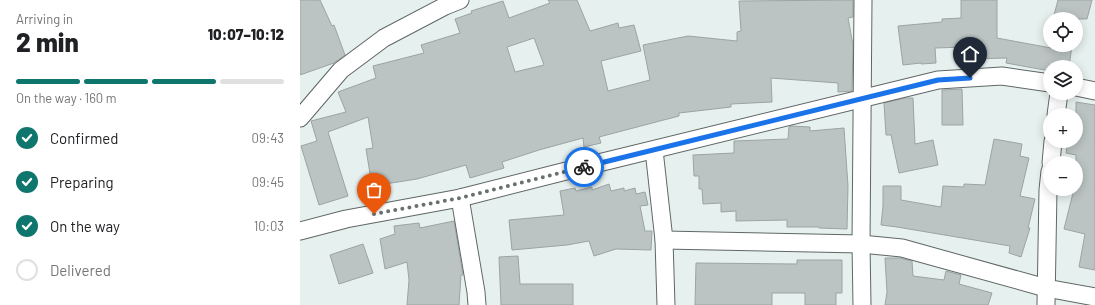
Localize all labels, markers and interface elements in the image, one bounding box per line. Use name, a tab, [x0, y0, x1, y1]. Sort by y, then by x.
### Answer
text: Arriving in	[16, 11, 73, 27]
map controls	[1043, 12, 1083, 196]
button: locate	[1043, 12, 1083, 52]
text: 10:07–10:12	[208, 25, 284, 43]
text: 2 min	[16, 26, 79, 57]
pin	[953, 37, 987, 78]
icon: home	[959, 43, 981, 65]
button: layers	[1043, 60, 1083, 100]
text: On the way · 160 m	[16, 90, 117, 106]
button: +	[1043, 108, 1083, 148]
icon: check	[16, 127, 38, 149]
text: Confirmed	[50, 129, 118, 147]
text: 09:43	[252, 130, 284, 146]
courier	[564, 147, 604, 187]
icon: bike	[573, 156, 595, 178]
button: −	[1043, 156, 1083, 196]
icon: check	[16, 171, 38, 193]
text: Preparing	[50, 173, 114, 191]
pin	[357, 173, 391, 214]
text: 09:45	[252, 174, 284, 190]
icon: bag	[363, 179, 385, 201]
icon: check	[16, 215, 38, 237]
text: On the way	[50, 217, 120, 235]
text: 10:03	[254, 218, 284, 234]
text: Delivered	[50, 261, 111, 279]

